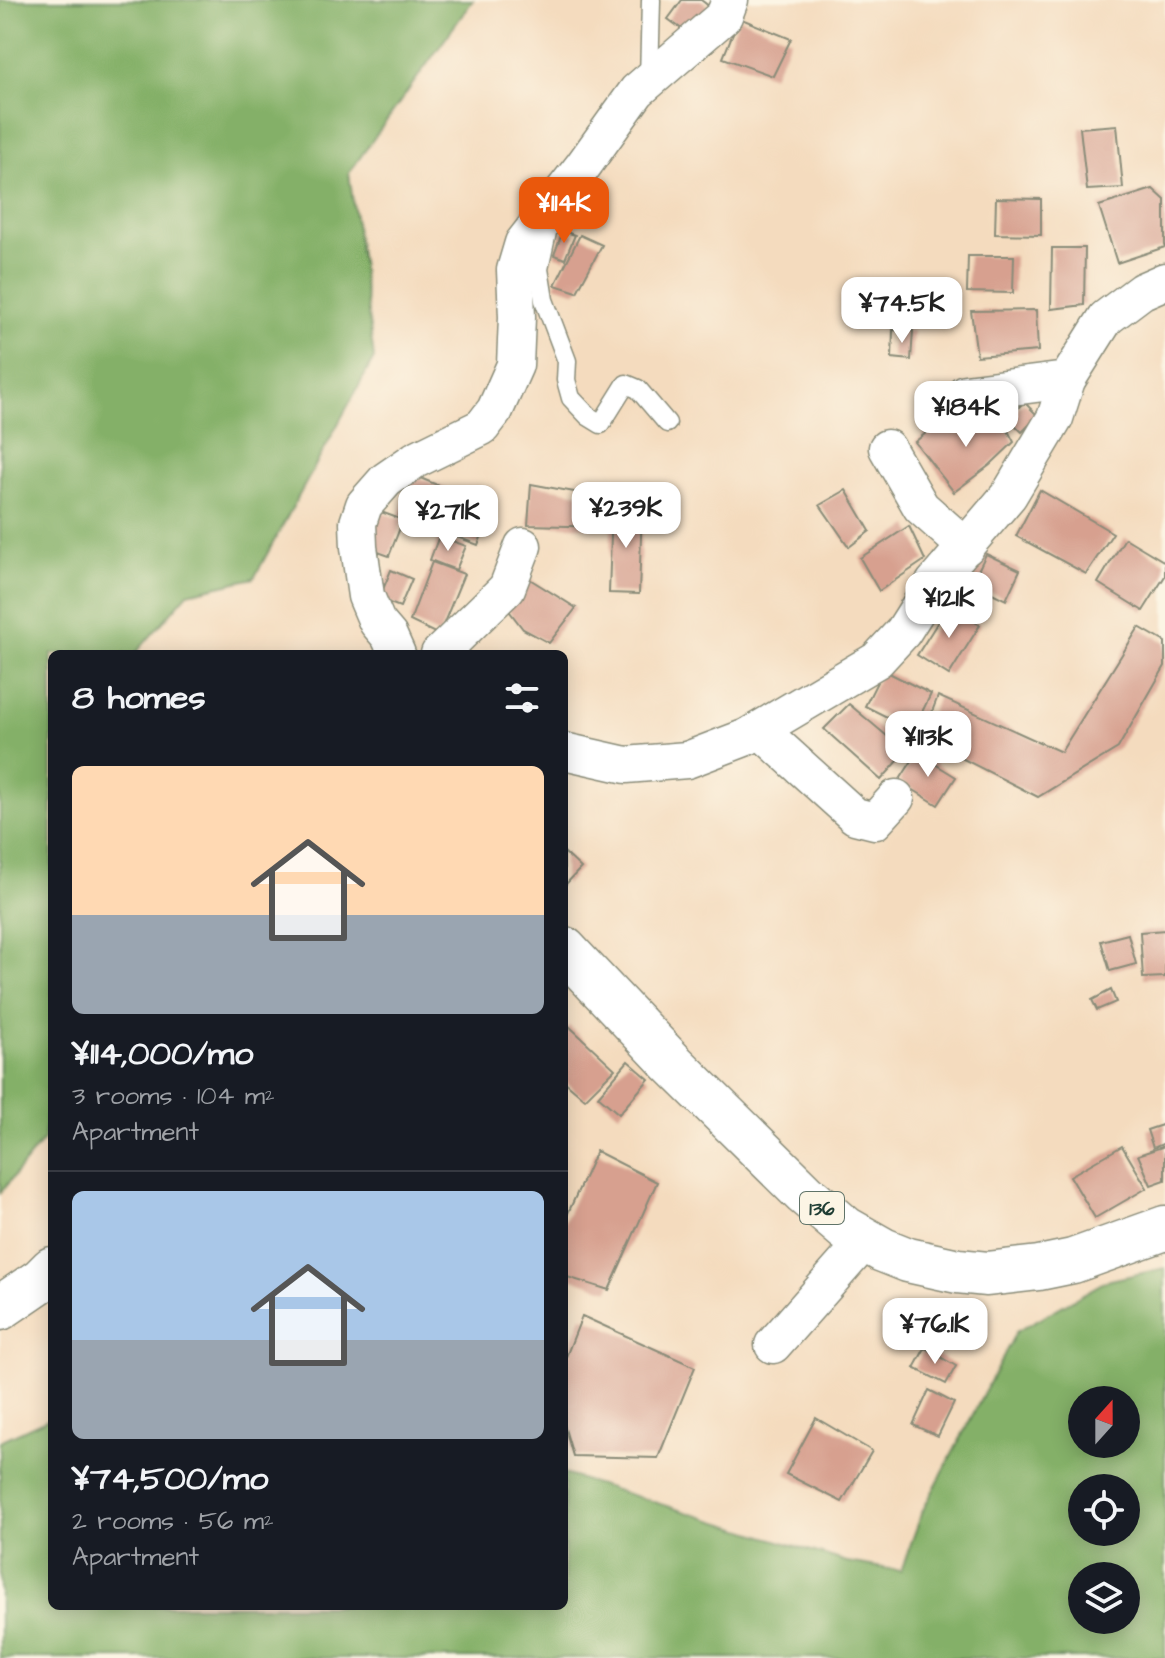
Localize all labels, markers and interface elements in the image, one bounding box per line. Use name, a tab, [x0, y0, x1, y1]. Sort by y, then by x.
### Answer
pin: ¥114K	[508, 177, 620, 245]
text: ¥114K	[537, 185, 591, 221]
pin: ¥74.5K	[837, 277, 967, 345]
text: ¥74.5K	[859, 285, 945, 321]
pin: ¥184K	[910, 381, 1022, 449]
text: ¥184K	[932, 389, 1000, 425]
pin: ¥239K	[570, 482, 682, 550]
pin: ¥271K	[392, 485, 504, 553]
text: ¥239K	[590, 490, 662, 526]
text: ¥271K	[416, 493, 480, 529]
pin: ¥121K	[893, 572, 1005, 640]
text: ¥121K	[923, 580, 975, 616]
text: 8 homes	[72, 674, 206, 722]
icon: filters	[500, 676, 544, 720]
pin: ¥113K	[872, 711, 984, 779]
text: ¥113K	[903, 719, 953, 755]
icon: home	[236, 818, 380, 962]
text: ¥114,000/mo	[72, 1030, 253, 1078]
text: 3 rooms · 104 m²	[72, 1078, 275, 1114]
text: Apartment	[72, 1114, 199, 1150]
road number: 136	[800, 1192, 844, 1224]
icon: home	[236, 1243, 380, 1387]
pin: ¥76.1K	[870, 1298, 1000, 1366]
text: ¥76.1K	[901, 1306, 969, 1342]
north arrow	[1068, 1386, 1140, 1458]
map controls	[1068, 1386, 1140, 1634]
text: ¥74,500/mo	[72, 1455, 268, 1503]
button: locate	[1068, 1474, 1140, 1546]
text: 2 rooms · 56 m²	[72, 1503, 274, 1539]
text: Apartment	[72, 1539, 199, 1575]
button: layers	[1068, 1562, 1140, 1634]

